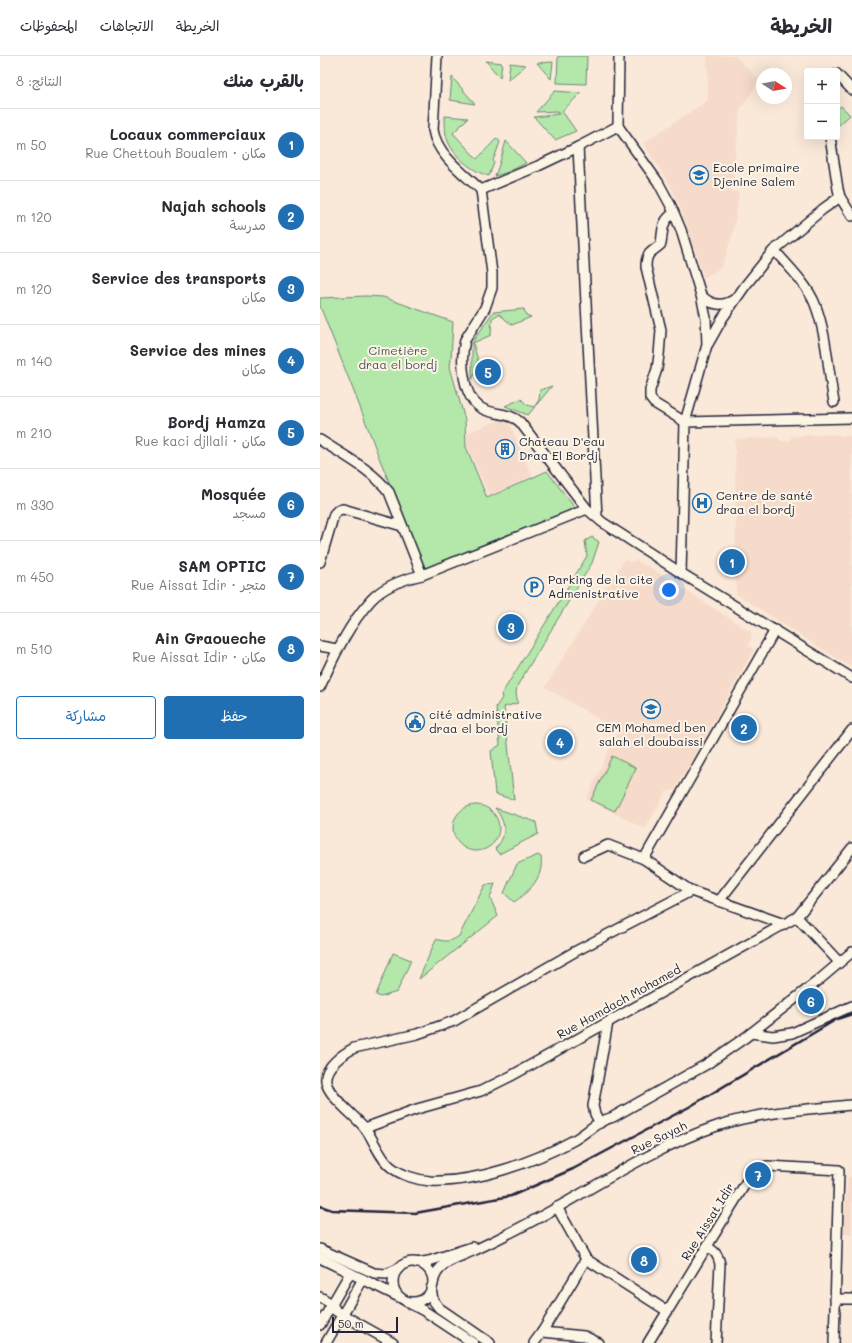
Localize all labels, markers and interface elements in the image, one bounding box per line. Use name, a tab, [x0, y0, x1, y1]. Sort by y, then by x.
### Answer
text: الخريطة	[770, 13, 832, 38]
text: المحفوظات	[20, 16, 78, 35]
text: الاتجاهات	[100, 16, 154, 35]
text: الخريطة	[176, 16, 219, 35]
north arrow	[756, 68, 792, 104]
map controls	[804, 68, 840, 140]
button: +	[804, 68, 840, 104]
text: بالقرب منك	[223, 69, 304, 91]
text: النتائج: 8	[16, 72, 62, 89]
button: −	[804, 104, 840, 140]
text: Locaux commerciaux	[110, 124, 266, 144]
text: 50 m	[16, 136, 46, 153]
text: 1	[288, 136, 294, 153]
text: مكان · Rue Chettouh Boualem	[85, 144, 266, 161]
place label: Ecole primaire Djenine Salem	[713, 159, 800, 189]
school or university icon: Ecole primaire Djenine Salem	[688, 164, 710, 186]
text: Najah schools	[161, 196, 266, 216]
text: 120 m	[16, 208, 52, 225]
text: 2	[287, 208, 295, 225]
text: مدرسة	[230, 216, 266, 233]
text: Service des transports	[92, 268, 266, 288]
text: 120 m	[16, 280, 52, 297]
text: 3	[287, 280, 295, 297]
text: مكان	[242, 288, 266, 305]
text: Service des mines	[130, 340, 266, 360]
park label: Cimetière draa el bordj	[358, 342, 438, 372]
text: 140 m	[16, 352, 52, 369]
text: 4	[287, 352, 295, 369]
pin: 5	[475, 357, 501, 387]
text: مكان	[242, 360, 266, 377]
text: Bordj Hamza	[168, 412, 266, 432]
text: 210 m	[16, 424, 52, 441]
text: 5	[287, 424, 295, 441]
text: مكان · Rue kaci djllali	[135, 432, 266, 449]
place label: Chateau D'eau Draa El Bordj	[519, 433, 605, 463]
building icon: Chateau D'eau Draa El Bordj	[494, 438, 516, 460]
text: Mosquée	[201, 484, 266, 504]
place label: Centre de santé draa el bordj	[716, 487, 813, 517]
hospital icon: Centre de santé draa el bordj	[691, 492, 713, 514]
text: 330 m	[16, 496, 54, 513]
text: 6	[287, 496, 295, 513]
text: مسجد	[233, 504, 266, 521]
pin: 1	[719, 547, 745, 577]
text: SAM OPTIC	[179, 556, 266, 576]
text: 450 m	[16, 568, 54, 585]
text: 7	[287, 568, 295, 585]
place label: Parking de la cite Admenistrative	[548, 571, 653, 601]
text: متجر · Rue Aissat Idir	[131, 576, 266, 593]
parking icon: Parking de la cite Admenistrative	[523, 576, 545, 598]
your location	[659, 580, 679, 600]
pin: 3	[498, 612, 524, 642]
text: Ain Graoueche	[155, 628, 266, 648]
text: 510 m	[16, 640, 52, 657]
text: 8	[287, 640, 295, 657]
text: مكان · Rue Aissat Idir	[132, 648, 266, 665]
button: مشاركة	[16, 696, 156, 739]
button: حفظ	[164, 696, 304, 739]
school or university icon: CEM Mohamed ben salah el doubaissi	[640, 698, 662, 720]
place label: cité administrative draa el bordj	[429, 706, 542, 736]
public building icon: cité administrative draa el bordj	[404, 711, 426, 733]
pin: 2	[731, 713, 757, 743]
place label: CEM Mohamed ben salah el doubaissi	[596, 719, 706, 749]
pin: 4	[547, 727, 573, 757]
street label: Rue Hamdach Mohamed	[554, 960, 684, 1042]
pin: 6	[798, 986, 824, 1016]
street label: Rue Sayah	[628, 1117, 689, 1158]
pin: 7	[745, 1160, 771, 1190]
street label: Rue Aissat Idir	[677, 1180, 737, 1263]
pin: 8	[631, 1245, 657, 1275]
scale bar	[332, 1315, 398, 1334]
text: 50 m	[338, 1316, 364, 1331]

